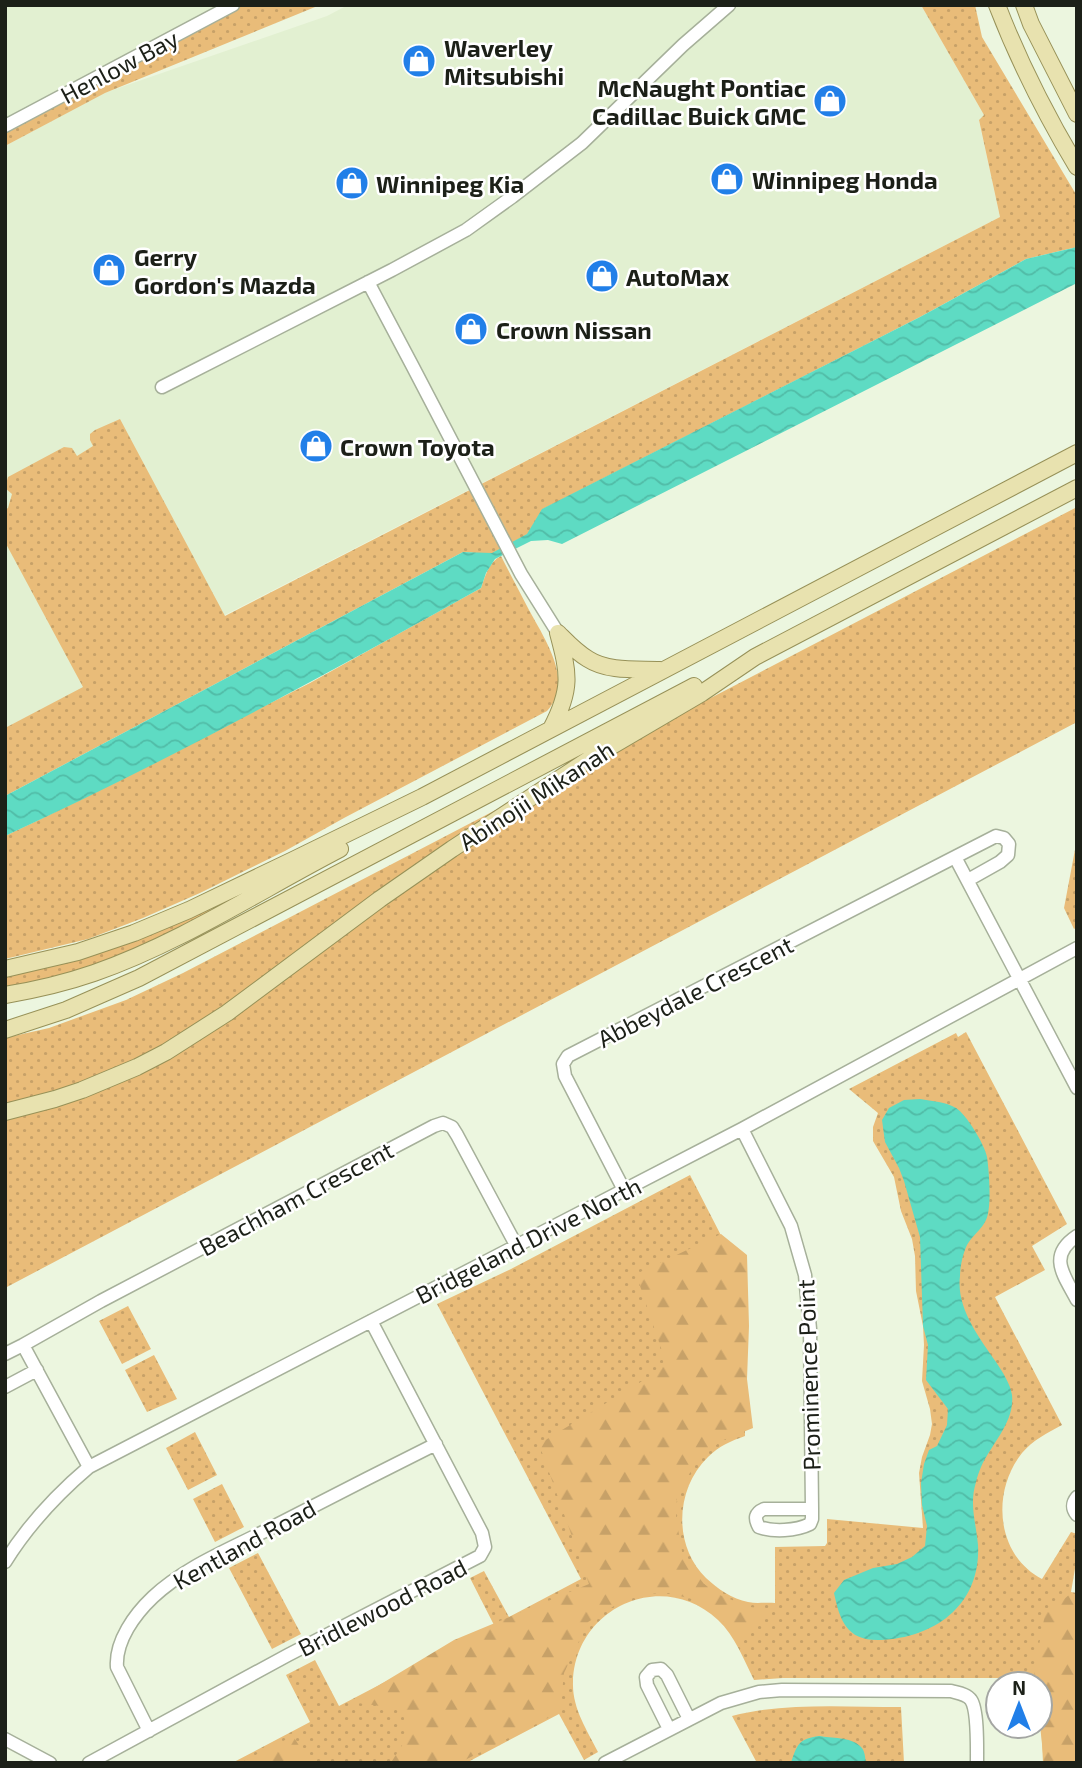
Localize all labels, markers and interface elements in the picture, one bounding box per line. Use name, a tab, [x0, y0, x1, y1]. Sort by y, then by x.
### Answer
street label: Henlow Bay	[55, 23, 183, 109]
place label: Waverley Mitsubishi	[444, 33, 564, 90]
shop icon: Waverley Mitsubishi	[400, 42, 438, 80]
place label: McNaught Pontiac Cadillac Buick GMC	[592, 73, 806, 130]
shop icon: McNaught Pontiac Cadillac Buick GMC	[811, 82, 849, 120]
shop icon: Winnipeg Honda	[708, 160, 746, 198]
shop icon: Winnipeg Kia	[333, 164, 371, 202]
place label: Winnipeg Honda	[752, 165, 938, 194]
place label: Winnipeg Kia	[376, 169, 524, 198]
place label: Gerry Gordon's Mazda	[134, 242, 316, 299]
shop icon: Gerry Gordon's Mazda	[90, 251, 128, 289]
shop icon: AutoMax	[583, 257, 621, 295]
place label: AutoMax	[626, 262, 730, 291]
shop icon: Crown Nissan	[452, 310, 490, 348]
place label: Crown Nissan	[496, 315, 652, 344]
shop icon: Crown Toyota	[297, 427, 335, 465]
place label: Crown Toyota	[340, 432, 495, 461]
street label: Abinojii Mikanah	[453, 734, 619, 856]
street label: Abbeydale Crescent	[592, 929, 798, 1053]
street label: Beachham Crescent	[194, 1135, 398, 1261]
street label: Bridgeland Drive North	[410, 1170, 646, 1310]
street label: Prominence Point	[790, 1279, 826, 1471]
street label: Kentland Road	[168, 1493, 320, 1595]
street label: Bridlewood Road	[293, 1552, 471, 1662]
north arrow	[984, 1670, 1054, 1740]
text: N	[1012, 1676, 1026, 1699]

